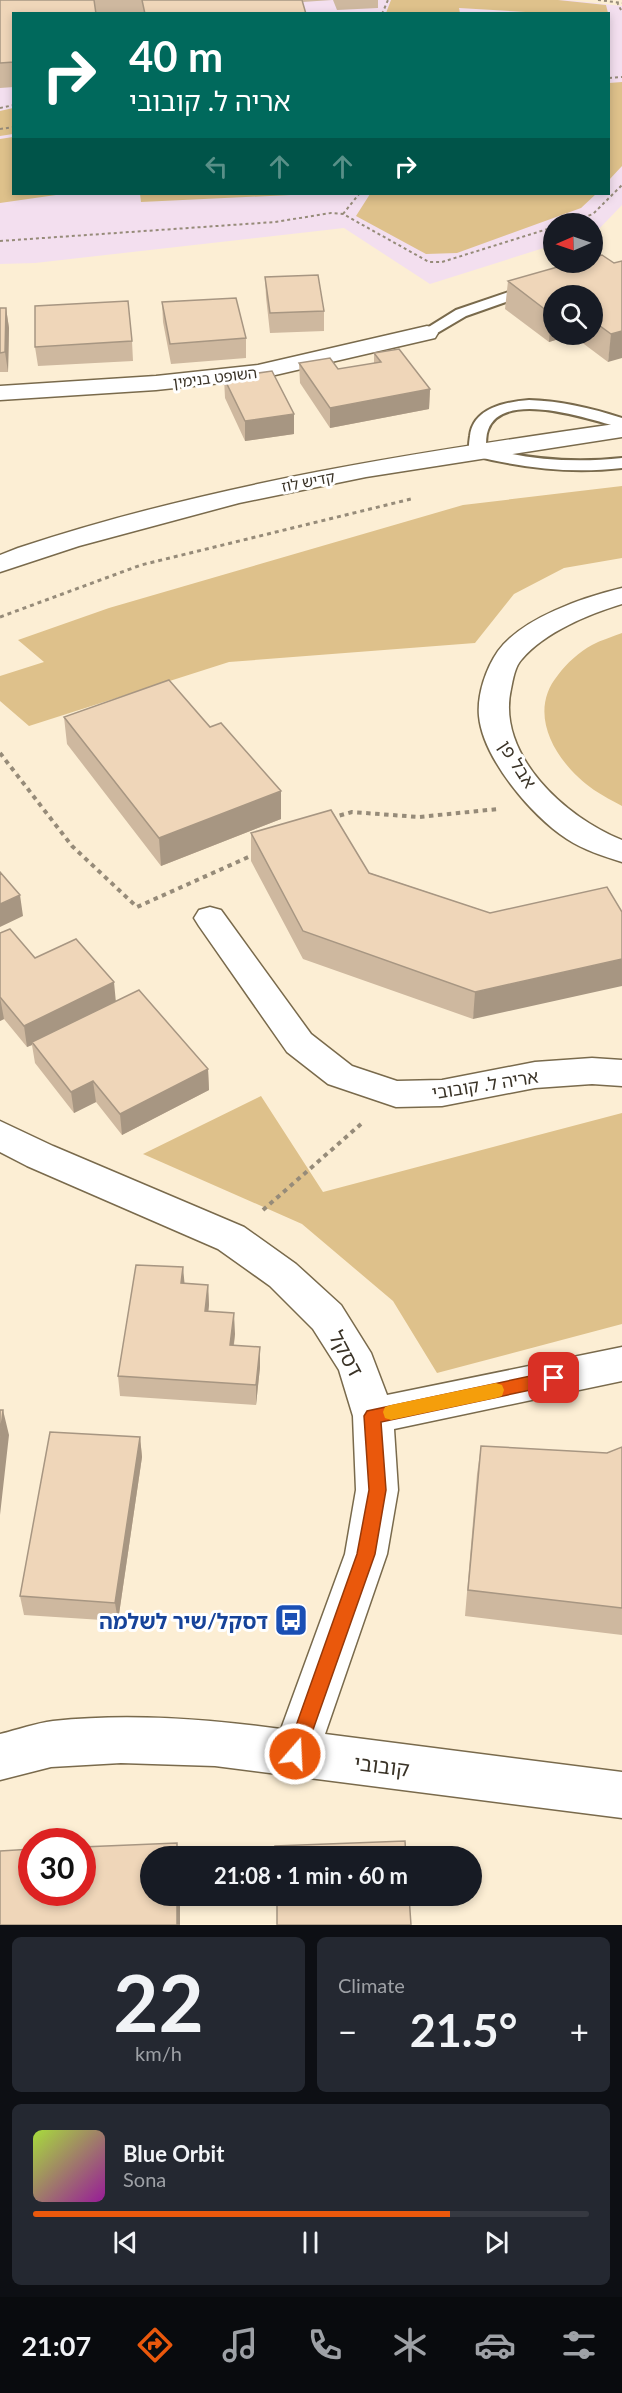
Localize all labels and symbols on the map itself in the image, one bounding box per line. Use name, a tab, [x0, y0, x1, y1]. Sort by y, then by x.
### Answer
north arrow	[543, 213, 603, 273]
street label: השופט בנימין	[172, 363, 258, 391]
street label: קדיש לוז	[280, 467, 336, 495]
street label: אבל פן	[494, 736, 542, 792]
street label: אריה ל. קובובי	[430, 1065, 540, 1103]
street label: דסקל	[325, 1326, 369, 1380]
pin	[528, 1352, 579, 1403]
bus stop icon: דסקל/שיר לשלמה	[273, 1602, 309, 1638]
place label: דסקל/שיר לשלמה	[99, 1608, 268, 1633]
position arrow	[263, 1722, 327, 1786]
street label: קובובי	[353, 1749, 411, 1781]
speed limit sign: 30	[18, 1828, 96, 1906]

